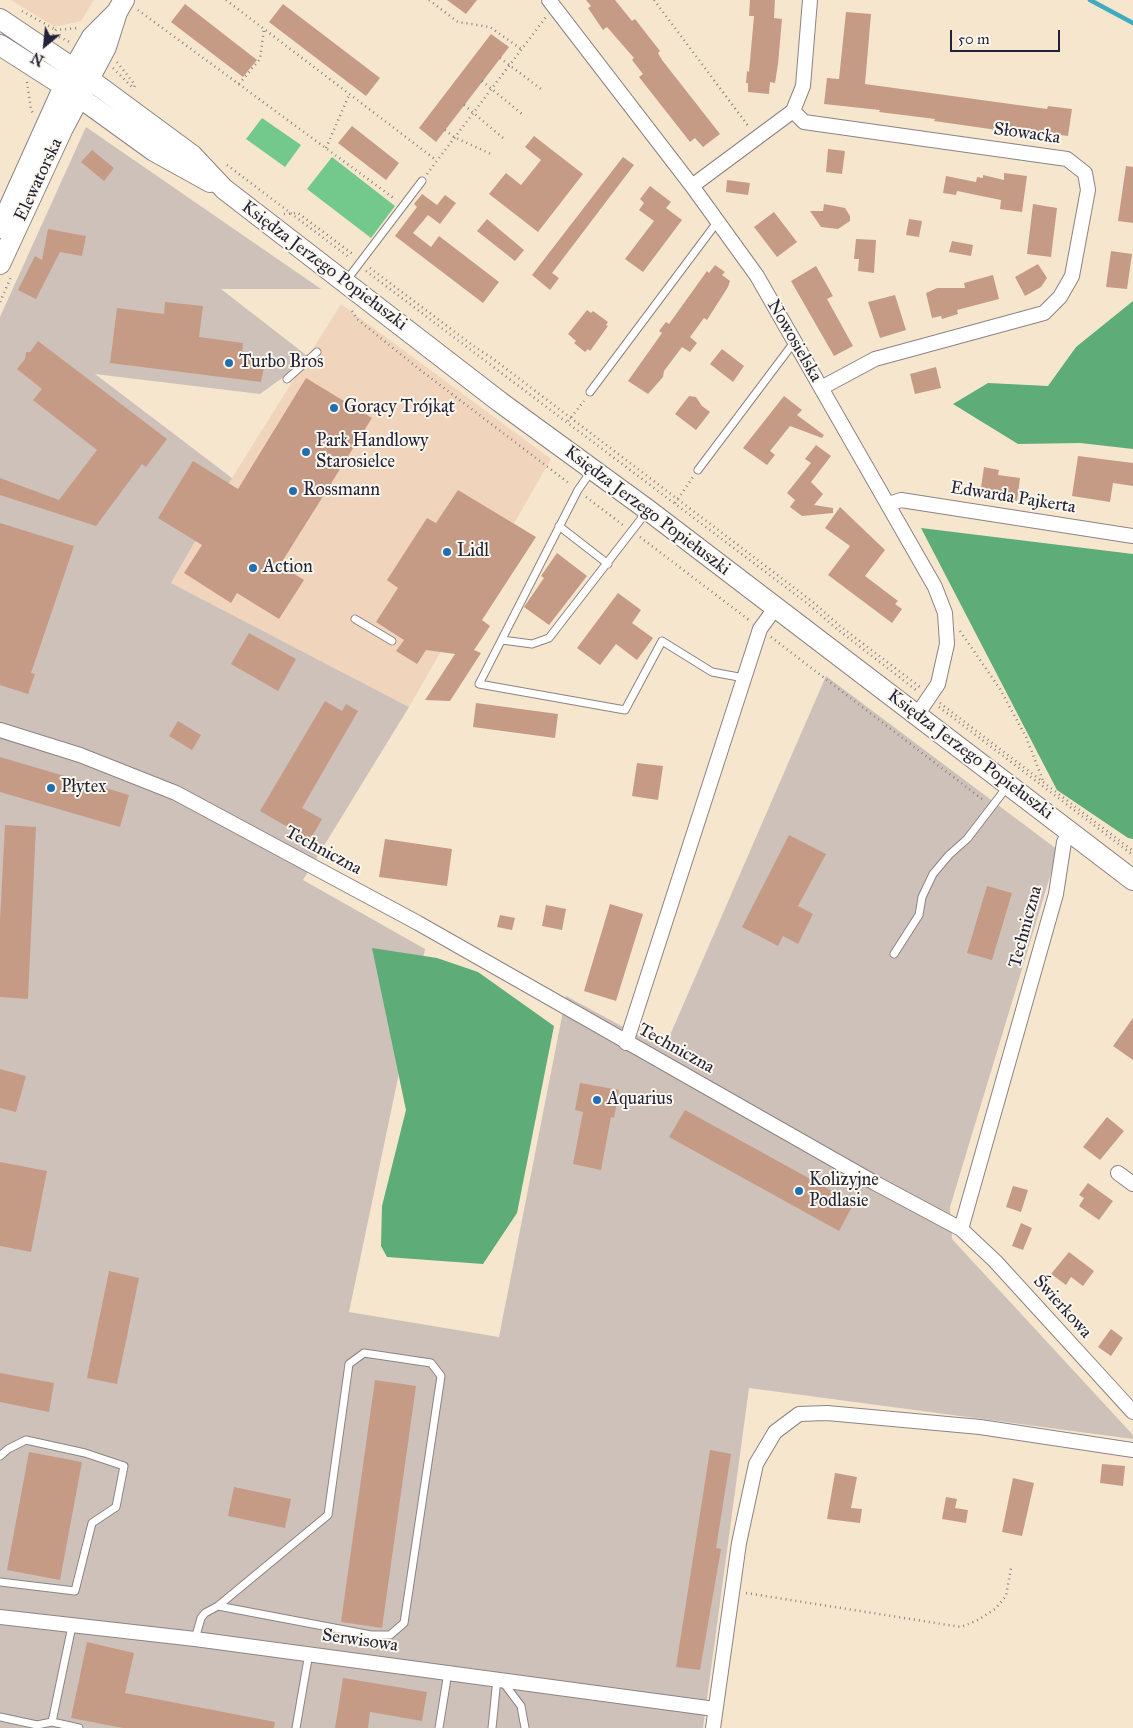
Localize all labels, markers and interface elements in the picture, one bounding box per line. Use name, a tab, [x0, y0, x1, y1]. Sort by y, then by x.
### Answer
north arrow	[20, 20, 70, 70]
scale bar	[953, 20, 1063, 52]
text: 50 m	[958, 30, 990, 48]
text: N	[28, 48, 47, 69]
street label: Słowacka	[992, 119, 1062, 149]
street label: Elewatorska	[10, 135, 68, 225]
street label: Księdza Jerzego Popiełuszki	[237, 197, 411, 335]
street label: Nowosielska	[762, 296, 826, 386]
place label: Turbo Bros	[239, 352, 323, 374]
marker: Turbo Bros	[223, 357, 235, 369]
place label: Gorący Trójkąt	[344, 397, 455, 419]
marker: Gorący Trójkąt	[328, 402, 340, 414]
place label: Park Handlowy Starosielce	[316, 431, 429, 474]
street label: Księdza Jerzego Popiełuszki	[560, 442, 734, 580]
marker: Park Handlowy Starosielce	[300, 446, 312, 458]
street label: Edwarda Pajkerta	[949, 477, 1077, 519]
place label: Rossmann	[303, 480, 380, 502]
marker: Rossmann	[287, 485, 299, 497]
place label: Lidl	[457, 541, 489, 563]
marker: Lidl	[441, 546, 453, 558]
place label: Action	[263, 557, 313, 579]
marker: Action	[247, 562, 259, 574]
street label: Księdza Jerzego Popiełuszki	[883, 686, 1057, 824]
place label: Płytex	[61, 777, 106, 799]
marker: Płytex	[45, 782, 57, 794]
street label: Techniczna	[281, 822, 365, 880]
street label: Techniczna	[1005, 884, 1047, 970]
street label: Techniczna	[634, 1019, 718, 1079]
place label: Aquarius	[607, 1089, 672, 1111]
marker: Aquarius	[591, 1094, 603, 1106]
place label: Kolizyjne Podlasie	[809, 1170, 879, 1212]
marker: Kolizyjne Podlasie	[793, 1185, 805, 1197]
street label: Świerkowa	[1028, 1271, 1096, 1343]
street label: Serwisowa	[321, 1625, 399, 1657]

